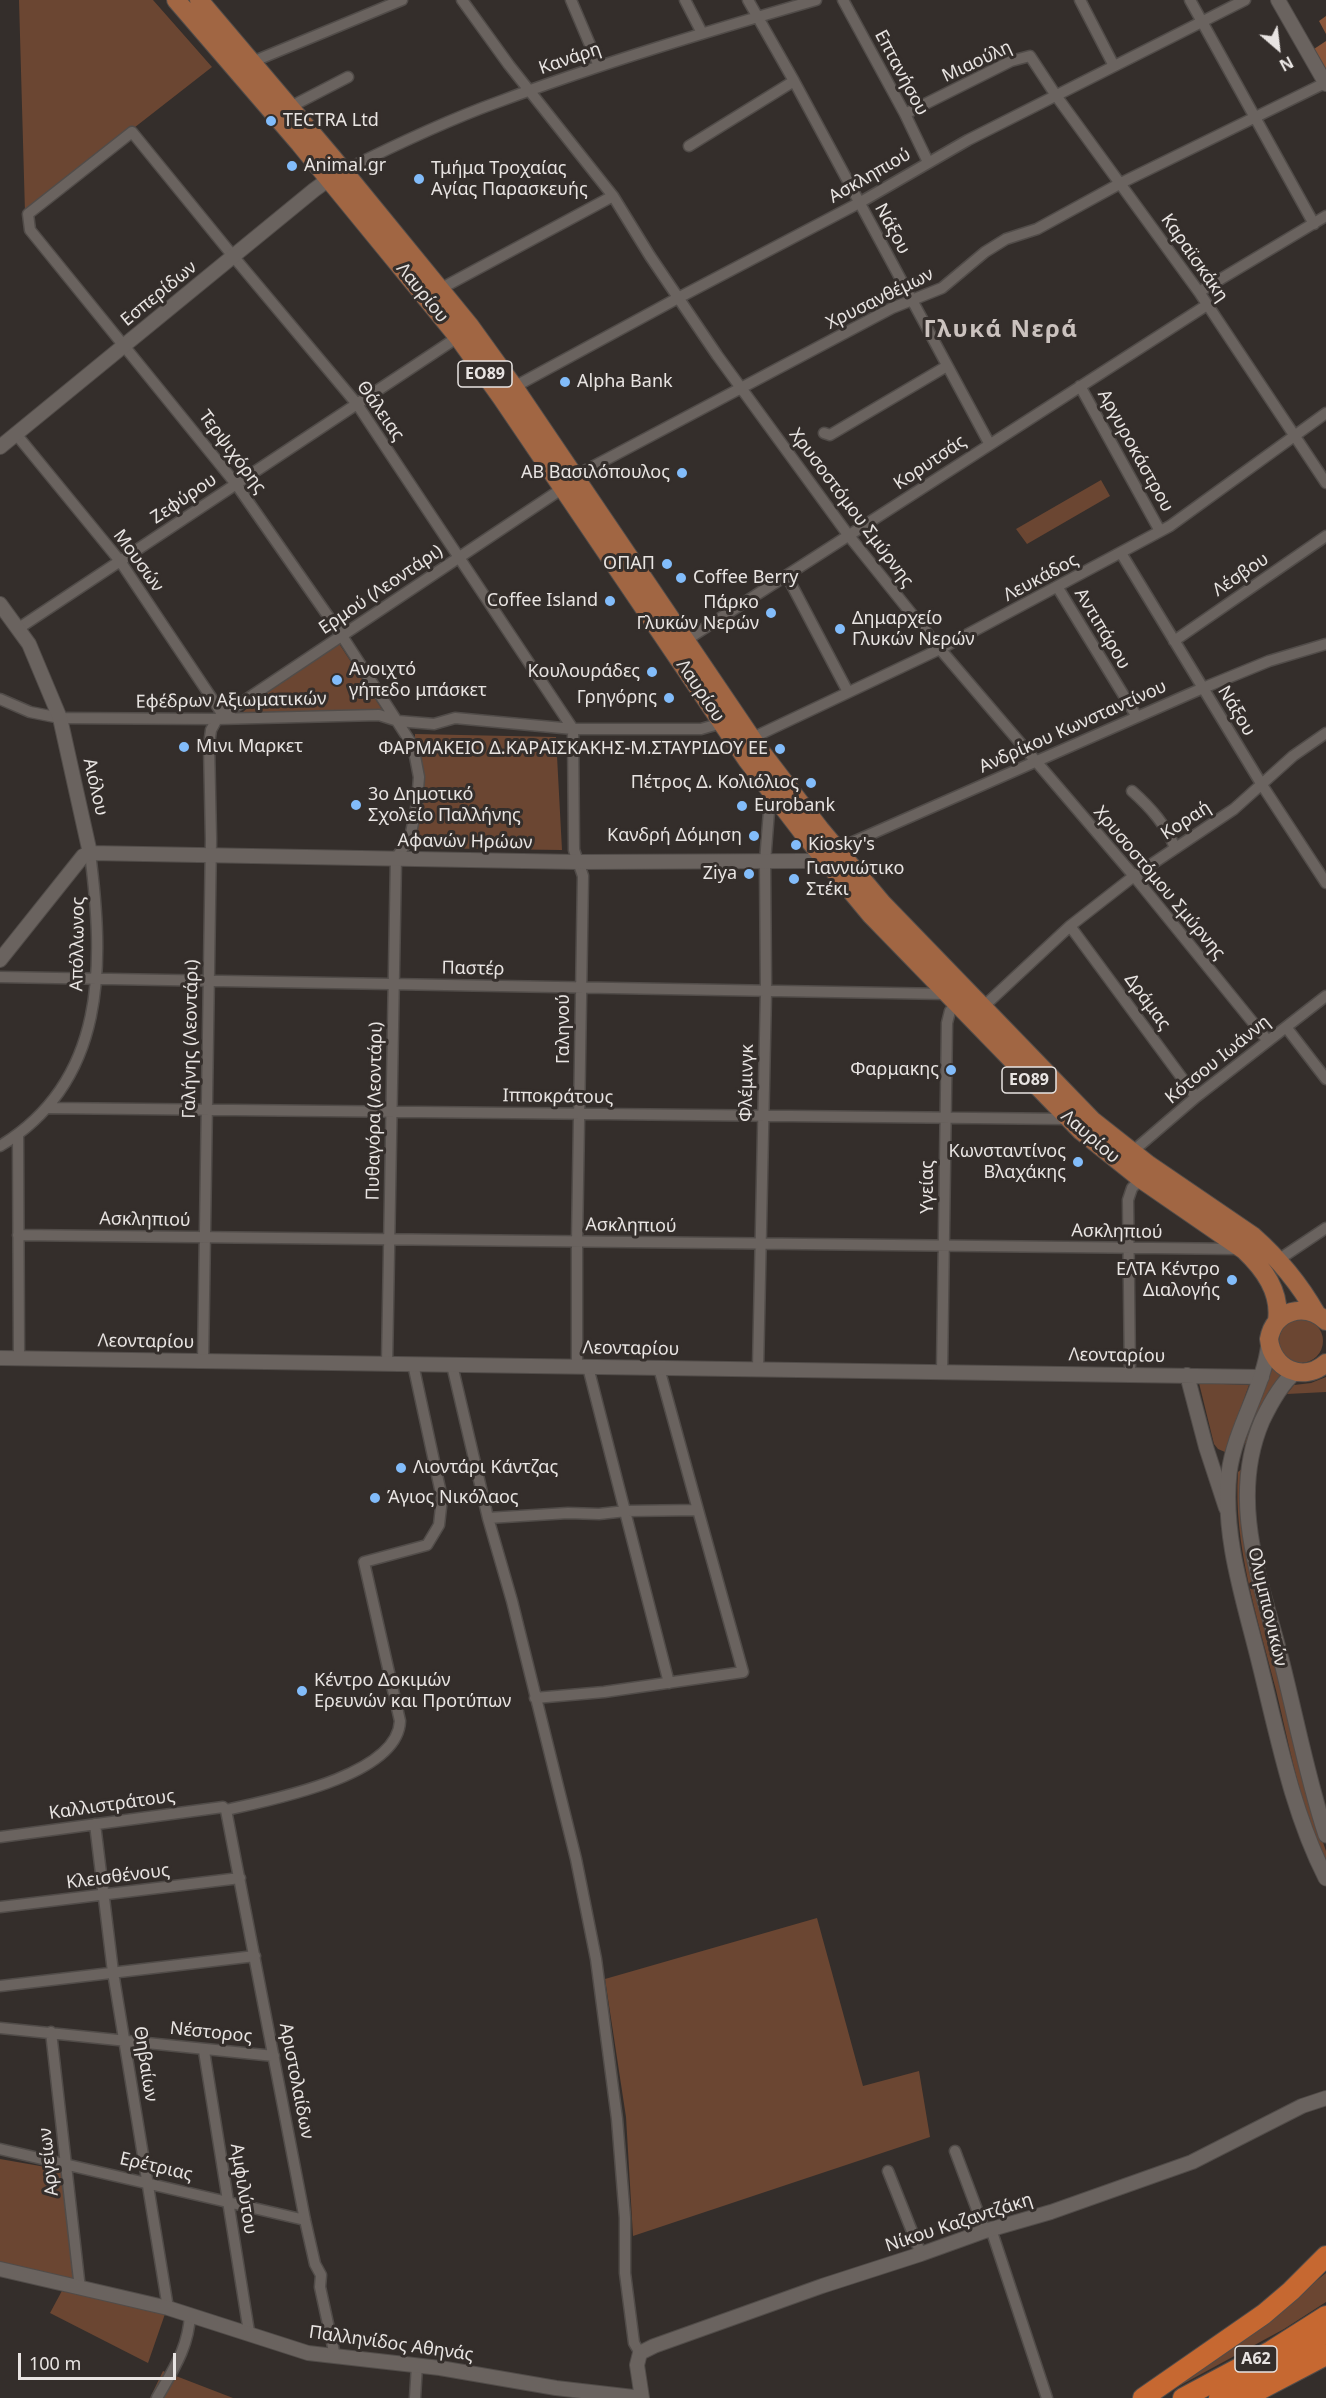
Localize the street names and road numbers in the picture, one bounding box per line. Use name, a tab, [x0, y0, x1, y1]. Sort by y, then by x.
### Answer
street label: Επτανήσου	[869, 26, 933, 120]
street label: Μιαούλη	[939, 36, 1015, 88]
street label: Κανάρη	[536, 38, 604, 80]
street label: Ασκληπιού	[825, 144, 915, 208]
street label: Νάξου	[870, 200, 914, 258]
street label: Καραϊσκάκη	[1156, 210, 1232, 306]
street label: Εσπερίδων	[117, 257, 201, 331]
street label: Λαυρίου	[391, 259, 453, 327]
street label: Χρυσανθέμων	[823, 264, 937, 334]
road number: ΕΟ89	[458, 361, 512, 387]
street label: Θάλειας	[352, 377, 408, 445]
street label: Αργυροκάστρου	[1092, 386, 1178, 516]
street label: Τερψιχόρης	[194, 406, 270, 498]
street label: Χρυσοστόμου Σμύρνης	[784, 424, 918, 592]
street label: Κορυτσάς	[890, 431, 970, 495]
street label: Ζεφύρου	[147, 469, 221, 529]
street label: Μουσών	[108, 526, 168, 596]
street label: Ερμού (Λεοντάρι)	[315, 541, 447, 639]
street label: Λέσβου	[1209, 548, 1273, 602]
street label: Λευκάδος	[1000, 549, 1082, 607]
street label: Αντιπάρου	[1069, 585, 1135, 673]
street label: Λαυρίου	[671, 656, 729, 726]
street label: Ανδρίκου Κωνσταντίνου	[976, 676, 1170, 778]
street label: Νάξου	[1213, 682, 1259, 740]
street label: Εφέδρων Αξιωματικών	[135, 689, 327, 713]
street label: Αιόλου	[78, 756, 112, 818]
street label: Κοραή	[1157, 797, 1215, 845]
street label: Χρυσοστόμου Σμύρνης	[1089, 802, 1229, 964]
street label: Αφανών Ηρώων	[398, 830, 532, 854]
street label: Απόλλωνος	[66, 896, 90, 992]
street label: Παστέρ	[441, 958, 505, 980]
street label: Γαλήνης (Λεοντάρι)	[179, 959, 203, 1119]
street label: Δράμας	[1119, 970, 1175, 1034]
street label: Γαληνού	[553, 994, 575, 1064]
street label: Κότσου Ιωάννη	[1161, 1011, 1275, 1109]
street label: Πυθαγόρα (Λεοντάρι)	[363, 1021, 387, 1201]
street label: Φλέμινγκ	[736, 1044, 758, 1122]
road number: ΕΟ89	[1002, 1067, 1056, 1093]
street label: Ιπποκράτους	[502, 1085, 614, 1109]
street label: Λαυρίου	[1056, 1106, 1124, 1168]
street label: Υγείας	[917, 1160, 939, 1214]
street label: Ασκληπιού	[99, 1208, 191, 1232]
street label: Ασκληπιού	[585, 1214, 677, 1238]
street label: Ασκληπιού	[1071, 1220, 1163, 1244]
street label: Λεονταρίου	[97, 1330, 195, 1354]
street label: Λεονταρίου	[582, 1337, 680, 1361]
street label: Λεονταρίου	[1068, 1344, 1166, 1368]
street label: Ολυμπιονικών	[1243, 1545, 1291, 1669]
street label: Καλλιστράτους	[47, 1785, 177, 1825]
street label: Κλεισθένους	[65, 1860, 171, 1894]
street label: Νέστορος	[169, 2018, 253, 2048]
street label: Αριστολαίδων	[274, 2021, 318, 2141]
street label: Θηβαίων	[128, 2025, 162, 2103]
street label: Αργείων	[35, 2127, 63, 2197]
street label: Αμφιλύτου	[225, 2142, 261, 2236]
street label: Ερέτριας	[117, 2148, 195, 2186]
street label: Νίκου Καζαντζάκη	[882, 2189, 1036, 2257]
street label: Παλληνίδος Αθηνάς	[307, 2322, 475, 2366]
road number: Α62	[1235, 2346, 1277, 2372]

